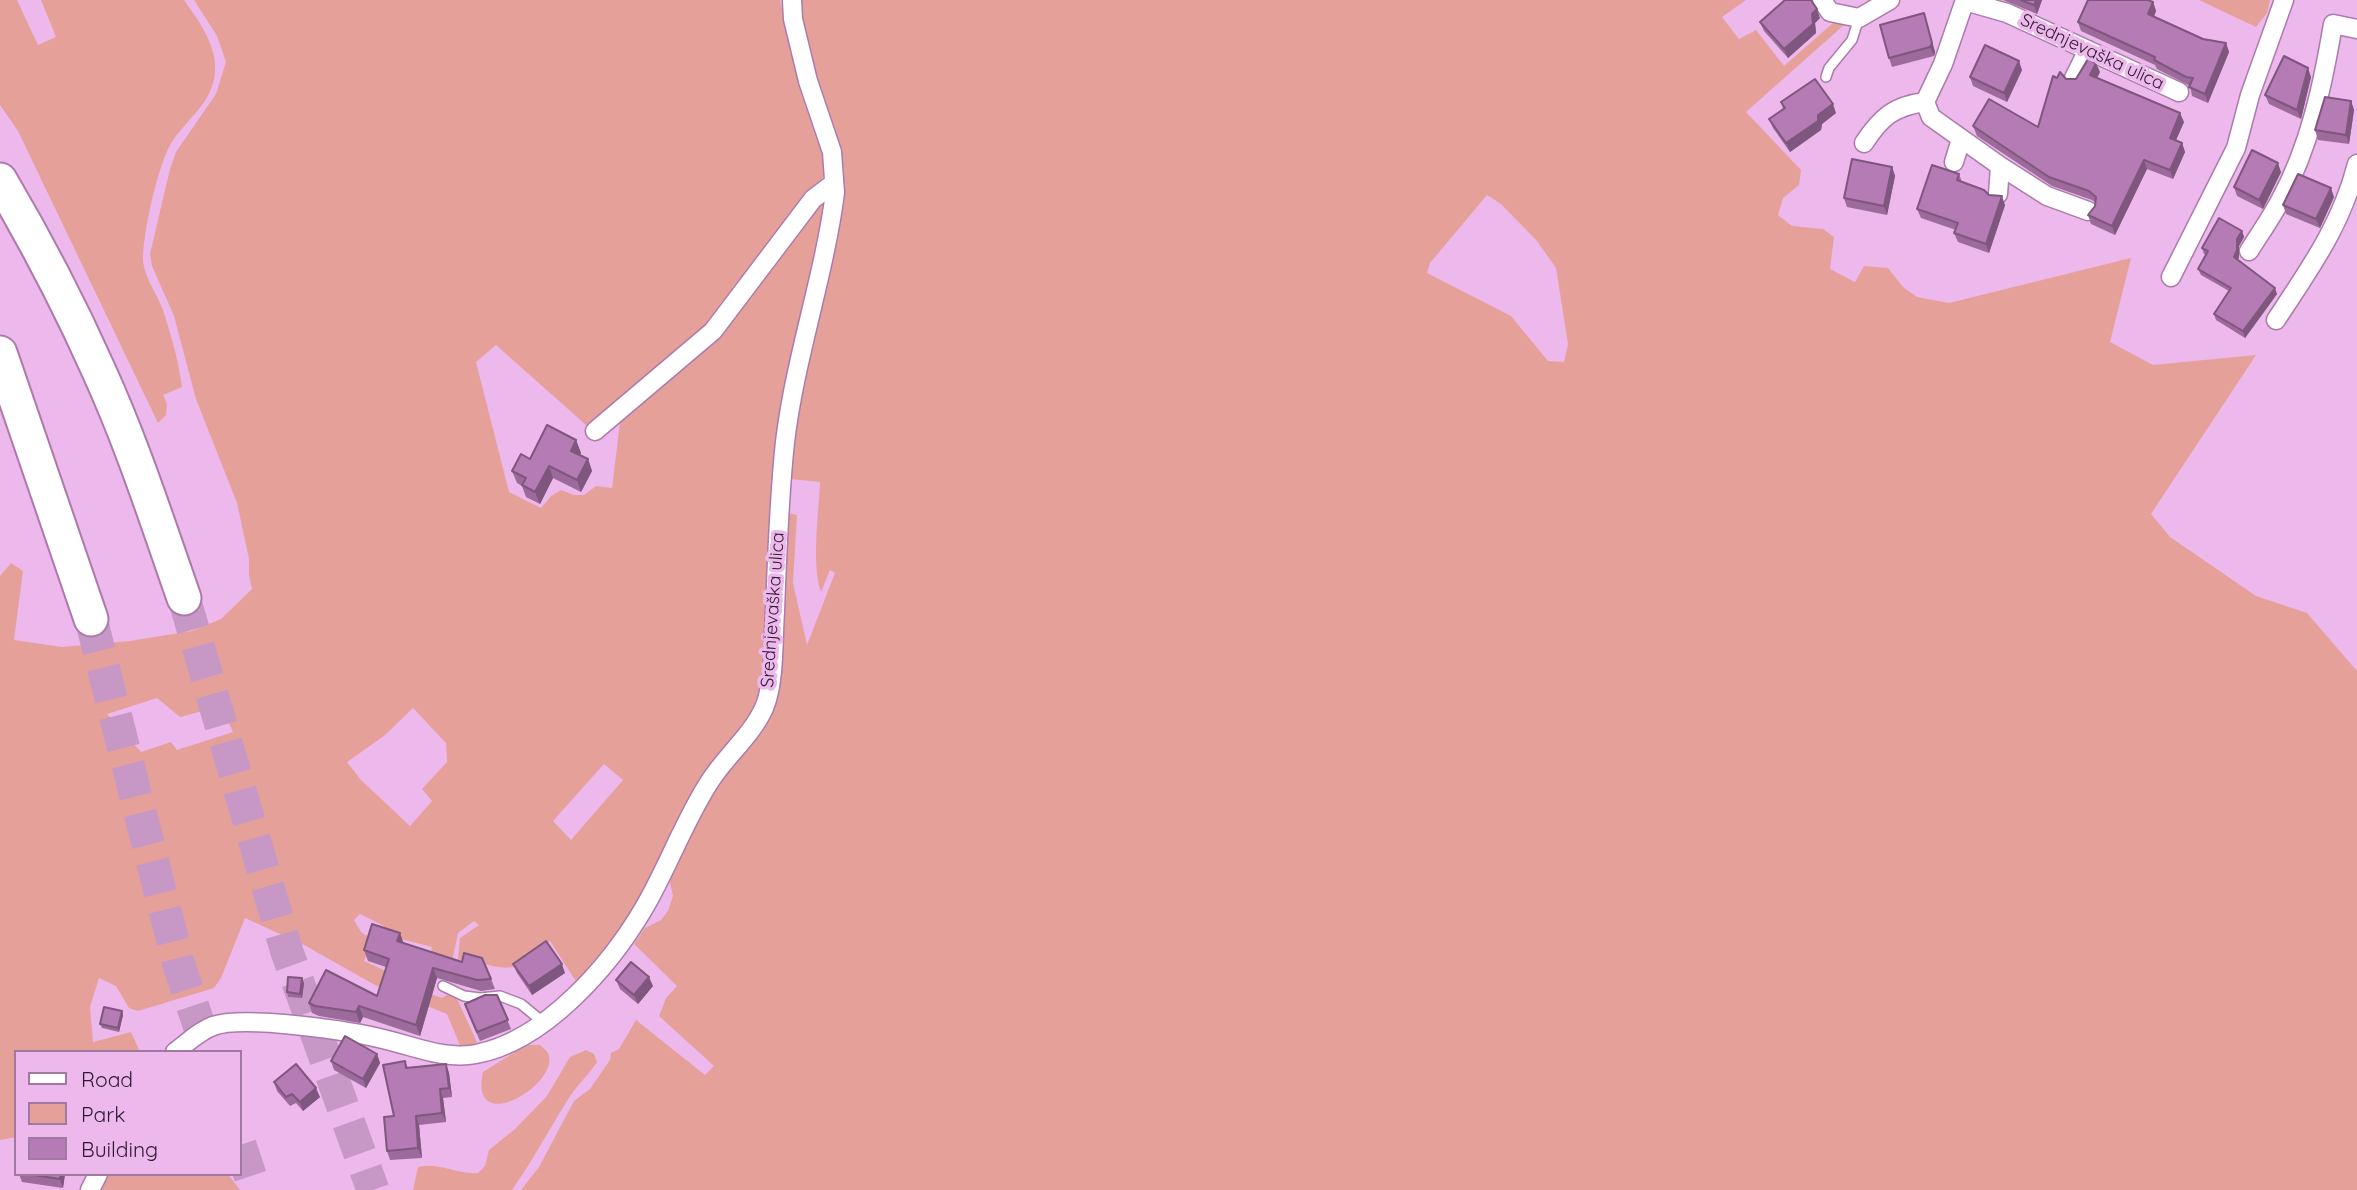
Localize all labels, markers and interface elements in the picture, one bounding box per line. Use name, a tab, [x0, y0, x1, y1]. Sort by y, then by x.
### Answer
street label: Srednjevaška ulica	[2017, 9, 2167, 95]
street label: Srednjevaška ulica	[757, 532, 789, 688]
legend	[14, 1050, 242, 1176]
text: Road	[81, 1066, 133, 1092]
text: Park	[81, 1101, 125, 1127]
text: Building	[81, 1136, 158, 1162]

